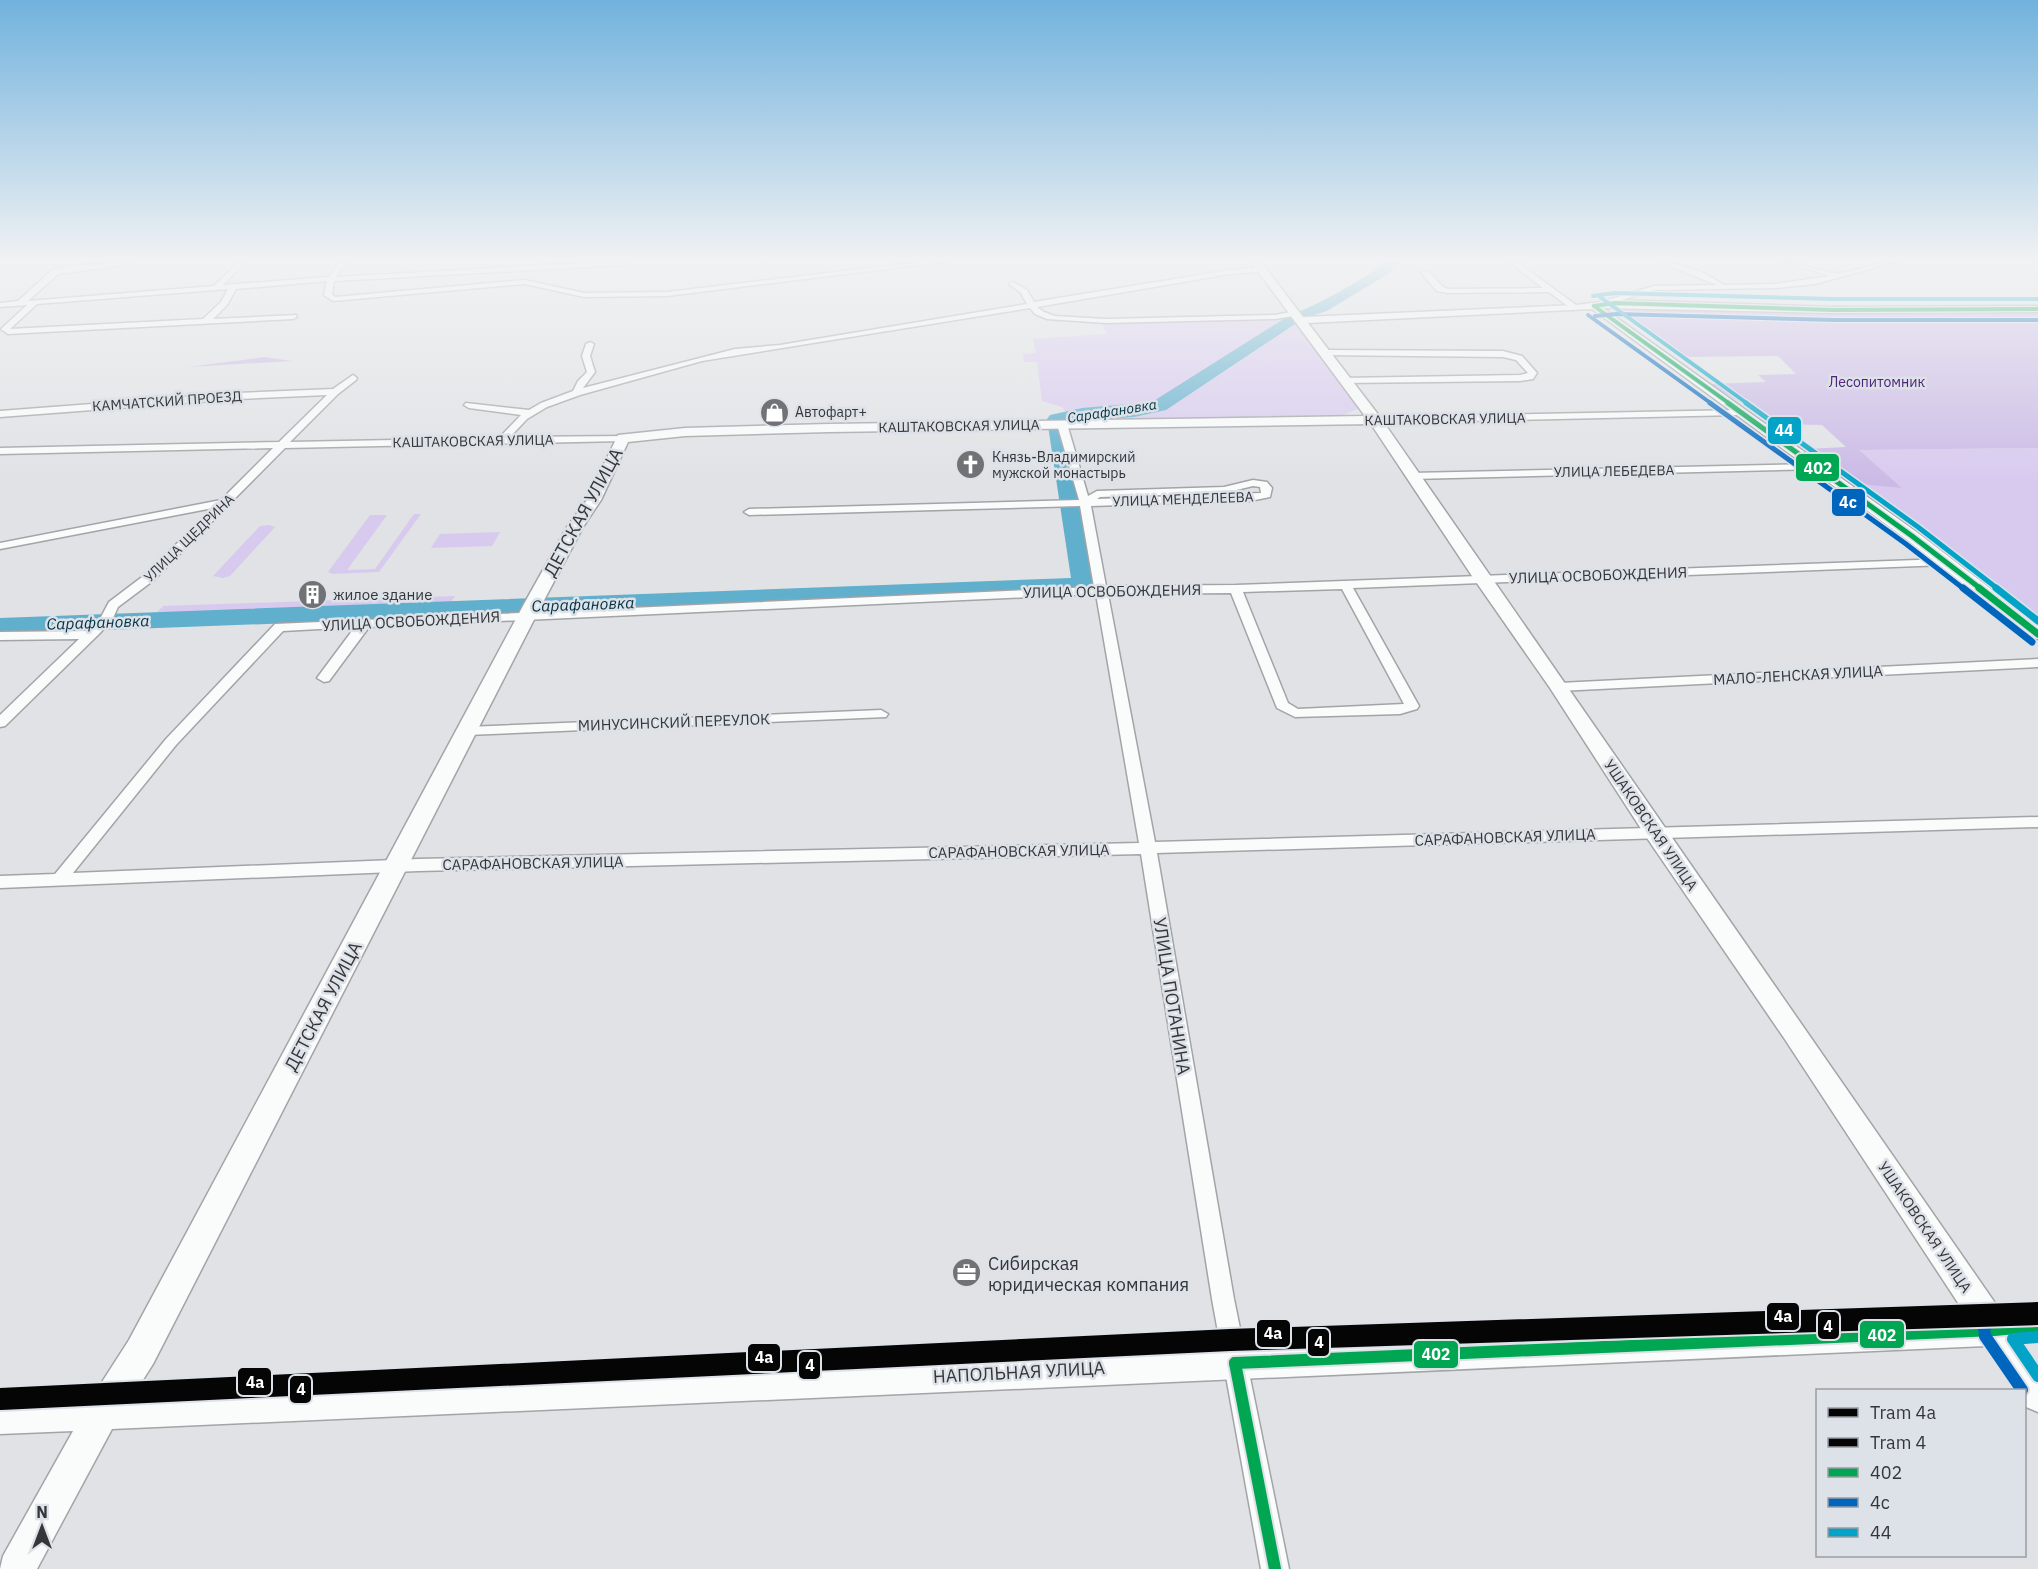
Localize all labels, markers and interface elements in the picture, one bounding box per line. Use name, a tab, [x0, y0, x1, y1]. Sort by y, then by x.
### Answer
park label: Лесопитомник	[1829, 373, 1926, 391]
street label: КАМЧАТСКИЙ ПРОЕЗД	[91, 386, 242, 415]
water label: Сарафановка	[1066, 395, 1158, 427]
shop icon: Автофарт+	[758, 396, 790, 428]
place label: Автофарт+	[795, 403, 867, 421]
street label: КАШТАКОВСКАЯ УЛИЦА	[1364, 409, 1526, 429]
street label: КАШТАКОВСКАЯ УЛИЦА	[878, 416, 1040, 436]
line badge: 44	[1767, 416, 1802, 445]
text: 44	[1774, 420, 1794, 440]
street label: КАШТАКОВСКАЯ УЛИЦА	[392, 431, 554, 451]
street label: ДЕТСКАЯ УЛИЦА	[538, 443, 628, 580]
place label: Князь-Владимирский мужской монастырь	[992, 448, 1136, 482]
church icon: Князь-Владимирский мужской монастырь	[955, 449, 987, 481]
line badge: 402	[1795, 453, 1840, 482]
text: 402	[1804, 458, 1832, 478]
street label: УЛИЦА ЛЕБЕДЕВА	[1553, 461, 1675, 481]
street label: УЛИЦА МЕНДЕЛЕЕВА	[1112, 488, 1254, 510]
line badge: 4с	[1831, 488, 1866, 517]
street label: УЛИЦА ЩЕДРИНА	[140, 490, 238, 586]
text: 4с	[1839, 492, 1857, 512]
street label: УЛИЦА ОСВОБОЖДЕНИЯ	[1508, 562, 1688, 588]
building icon: жилое здание	[296, 578, 328, 610]
street label: УЛИЦА ОСВОБОЖДЕНИЯ	[1023, 580, 1201, 602]
place label: жилое здание	[333, 585, 432, 604]
water label: Сарафановка	[531, 592, 635, 616]
street label: УЛИЦА ОСВОБОЖДЕНИЯ	[321, 607, 501, 635]
water label: Сарафановка	[46, 610, 150, 634]
street label: МАЛО-ЛЕНСКАЯ УЛИЦА	[1713, 661, 1884, 689]
street label: МИНУСИНСКИЙ ПЕРЕУЛОК	[578, 709, 770, 735]
street label: УШАКОВСКАЯ УЛИЦА	[1600, 756, 1702, 895]
street label: САРАФАНОВСКАЯ УЛИЦА	[1414, 824, 1596, 850]
street label: САРАФАНОВСКАЯ УЛИЦА	[928, 840, 1110, 862]
street label: САРАФАНОВСКАЯ УЛИЦА	[442, 852, 624, 874]
street label: УЛИЦА ПОТАНИНА	[1148, 916, 1196, 1077]
street label: ДЕТСКАЯ УЛИЦА	[279, 937, 367, 1075]
street label: УШАКОВСКАЯ УЛИЦА	[1874, 1158, 1976, 1297]
place label: Сибирская юридическая компания	[988, 1252, 1189, 1296]
office icon: Сибирская юридическая компания	[951, 1257, 983, 1289]
line badge: 4a	[1766, 1302, 1800, 1331]
text: 4a	[1774, 1306, 1792, 1326]
line badge: 4	[1817, 1311, 1840, 1340]
text: 4	[1823, 1316, 1833, 1336]
line badge: 4a	[1256, 1319, 1291, 1348]
line badge: 402	[1859, 1320, 1905, 1349]
text: 4a	[1264, 1323, 1282, 1343]
text: 402	[1868, 1325, 1896, 1345]
line badge: 4	[1307, 1328, 1330, 1357]
text: 4	[1314, 1332, 1324, 1352]
line badge: 402	[1413, 1340, 1459, 1369]
line badge: 4a	[747, 1343, 781, 1372]
text: 402	[1422, 1344, 1450, 1364]
text: 4a	[755, 1347, 773, 1367]
line badge: 4	[798, 1351, 821, 1380]
text: 4	[805, 1355, 815, 1375]
street label: НАПОЛЬНАЯ УЛИЦА	[932, 1356, 1106, 1388]
line badge: 4a	[237, 1367, 272, 1396]
text: 4a	[246, 1372, 264, 1392]
line badge: 4	[289, 1375, 312, 1404]
text: 4	[296, 1379, 306, 1399]
legend	[1816, 1389, 2026, 1557]
text: Tram 4a	[1870, 1401, 1936, 1424]
text: Tram 4	[1870, 1431, 1927, 1454]
text: 402	[1870, 1461, 1902, 1484]
text: 4с	[1870, 1491, 1890, 1514]
north arrow	[12, 1497, 72, 1557]
text: N	[36, 1502, 48, 1522]
text: 44	[1870, 1521, 1892, 1544]

